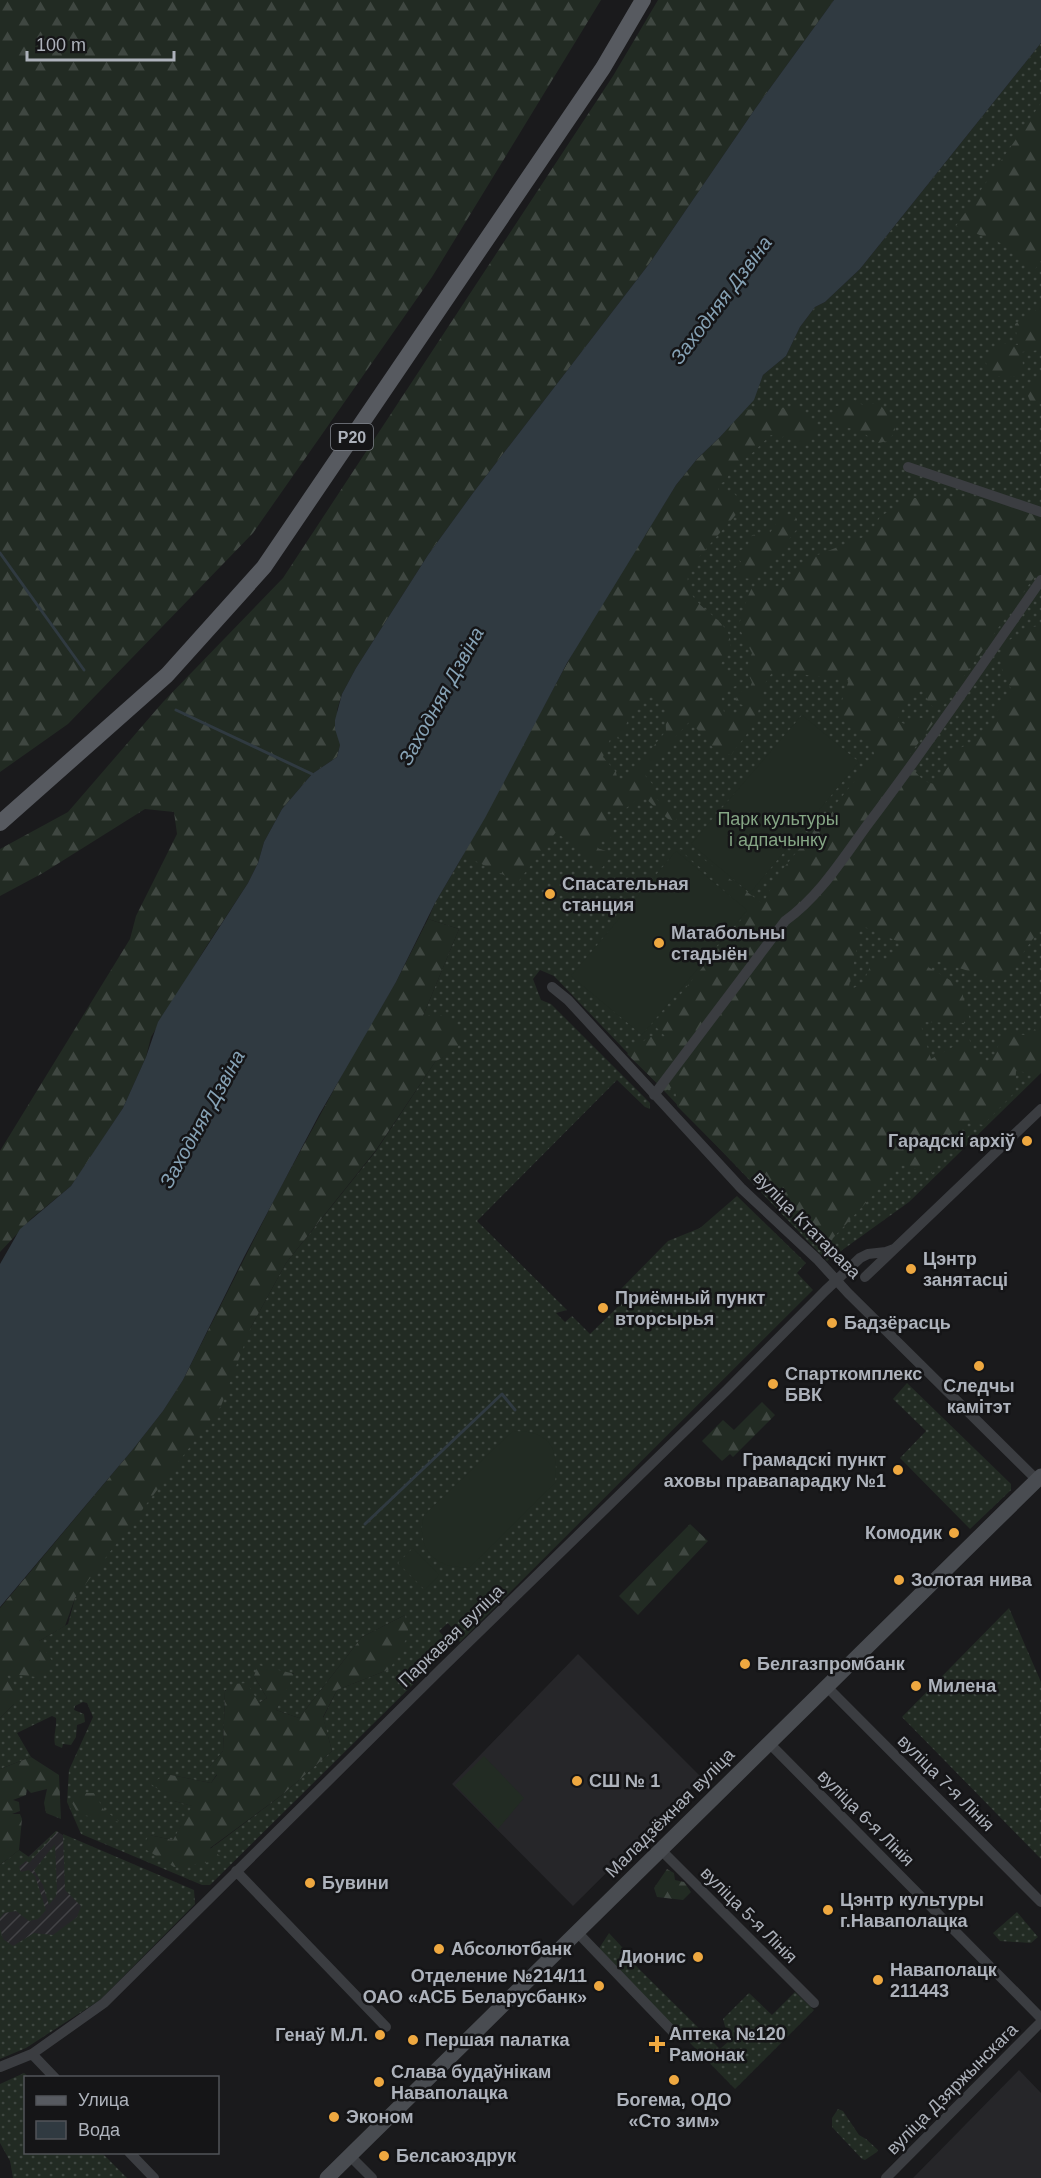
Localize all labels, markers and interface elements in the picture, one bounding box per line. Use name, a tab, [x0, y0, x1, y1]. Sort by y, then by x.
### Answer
scale bar	[27, 24, 174, 62]
text: 100 m	[36, 35, 86, 55]
water label: Заходняя Дзвіна	[666, 232, 776, 368]
road number: Р20	[331, 424, 373, 450]
water label: Заходняя Дзвіна	[394, 623, 488, 769]
park label: Парк культуры і адпачынку	[717, 809, 839, 850]
place label: Спасательная станция	[562, 874, 689, 915]
marker: Спасательная станция	[543, 887, 557, 901]
place label: Матабольны стадыён	[671, 923, 785, 964]
marker: Матабольны стадыён	[652, 936, 666, 950]
water label: Заходняя Дзвіна	[155, 1046, 249, 1192]
place label: Гарадскі архіў	[888, 1131, 1015, 1151]
marker: Гарадскі архіў	[1020, 1134, 1034, 1148]
street label: вуліца Ктатарава	[749, 1167, 865, 1283]
place label: Цэнтр занятасці	[923, 1249, 1008, 1290]
marker: Цэнтр занятасці	[904, 1262, 918, 1276]
place label: Приёмный пункт вторсырья	[615, 1288, 765, 1329]
marker: Приёмный пункт вторсырья	[596, 1301, 610, 1315]
place label: Бадзёрасць	[844, 1313, 951, 1333]
marker: Бадзёрасць	[825, 1316, 839, 1330]
marker: Следчы камітэт	[972, 1359, 986, 1373]
place label: Спарткомплекс БВК	[785, 1364, 922, 1405]
place label: Следчы камітэт	[943, 1376, 1015, 1417]
marker: Спарткомплекс БВК	[766, 1377, 780, 1391]
place label: Грамадскі пункт аховы правапарадку №1	[664, 1450, 886, 1491]
marker: Грамадскі пункт аховы правапарадку №1	[891, 1463, 905, 1477]
place label: Комодик	[865, 1523, 943, 1543]
marker: Комодик	[947, 1526, 961, 1540]
place label: Золотая нива	[911, 1570, 1033, 1590]
marker: Золотая нива	[892, 1573, 906, 1587]
street label: Паркавая вуліца	[394, 1580, 508, 1691]
place label: Белгазпромбанк	[757, 1654, 906, 1674]
marker: Белгазпромбанк	[738, 1657, 752, 1671]
place label: Милена	[928, 1676, 997, 1696]
marker: Милена	[909, 1679, 923, 1693]
street label: вуліца 7-я Лінія	[894, 1731, 998, 1835]
street label: Маладзёжная вуліца	[601, 1744, 739, 1882]
street label: вуліца 6-я Лінія	[814, 1766, 918, 1870]
place label: СШ № 1	[589, 1771, 660, 1791]
marker: СШ № 1	[570, 1774, 584, 1788]
street label: вуліца 5-я Лінія	[697, 1863, 801, 1967]
place label: Бувини	[322, 1873, 389, 1893]
marker: Бувини	[303, 1876, 317, 1890]
place label: Цэнтр культуры г.Наваполацка	[840, 1890, 984, 1931]
marker: Цэнтр культуры г.Наваполацка	[821, 1903, 835, 1917]
place label: Абсолютбанк	[451, 1939, 572, 1959]
marker: Абсолютбанк	[432, 1942, 446, 1956]
place label: Дионис	[619, 1947, 686, 1967]
marker: Дионис	[691, 1950, 705, 1964]
place label: Наваполацк 211443	[890, 1960, 998, 2001]
place label: Отделение №214/11 ОАО «АСБ Беларусбанк»	[363, 1966, 587, 2007]
marker: Наваполацк 211443	[871, 1973, 885, 1987]
marker: Отделение №214/11 ОАО «АСБ Беларусбанк»	[592, 1979, 606, 1993]
street label: вуліца Дзяржынскага	[882, 2019, 1022, 2159]
place label: Аптека №120 Рамонак	[669, 2024, 786, 2065]
place label: Генаў М.Л.	[275, 2025, 368, 2045]
marker: Генаў М.Л.	[373, 2028, 387, 2042]
place label: Першая палатка	[425, 2030, 571, 2050]
marker: Першая палатка	[406, 2033, 420, 2047]
marker: Аптека №120 Рамонак	[650, 2037, 664, 2051]
place label: Слава будаўнікам Наваполацка	[391, 2062, 551, 2103]
marker: Богема, ОДО «Сто зим»	[667, 2073, 681, 2087]
marker: Слава будаўнікам Наваполацка	[372, 2075, 386, 2089]
legend	[24, 2076, 219, 2154]
text: Улица	[78, 2090, 130, 2110]
place label: Богема, ОДО «Сто зим»	[617, 2090, 731, 2131]
place label: Эконом	[346, 2107, 414, 2127]
marker: Эконом	[327, 2110, 341, 2124]
text: Вода	[78, 2120, 121, 2140]
place label: Белсаюздрук	[396, 2146, 517, 2166]
marker: Белсаюздрук	[377, 2149, 391, 2163]

